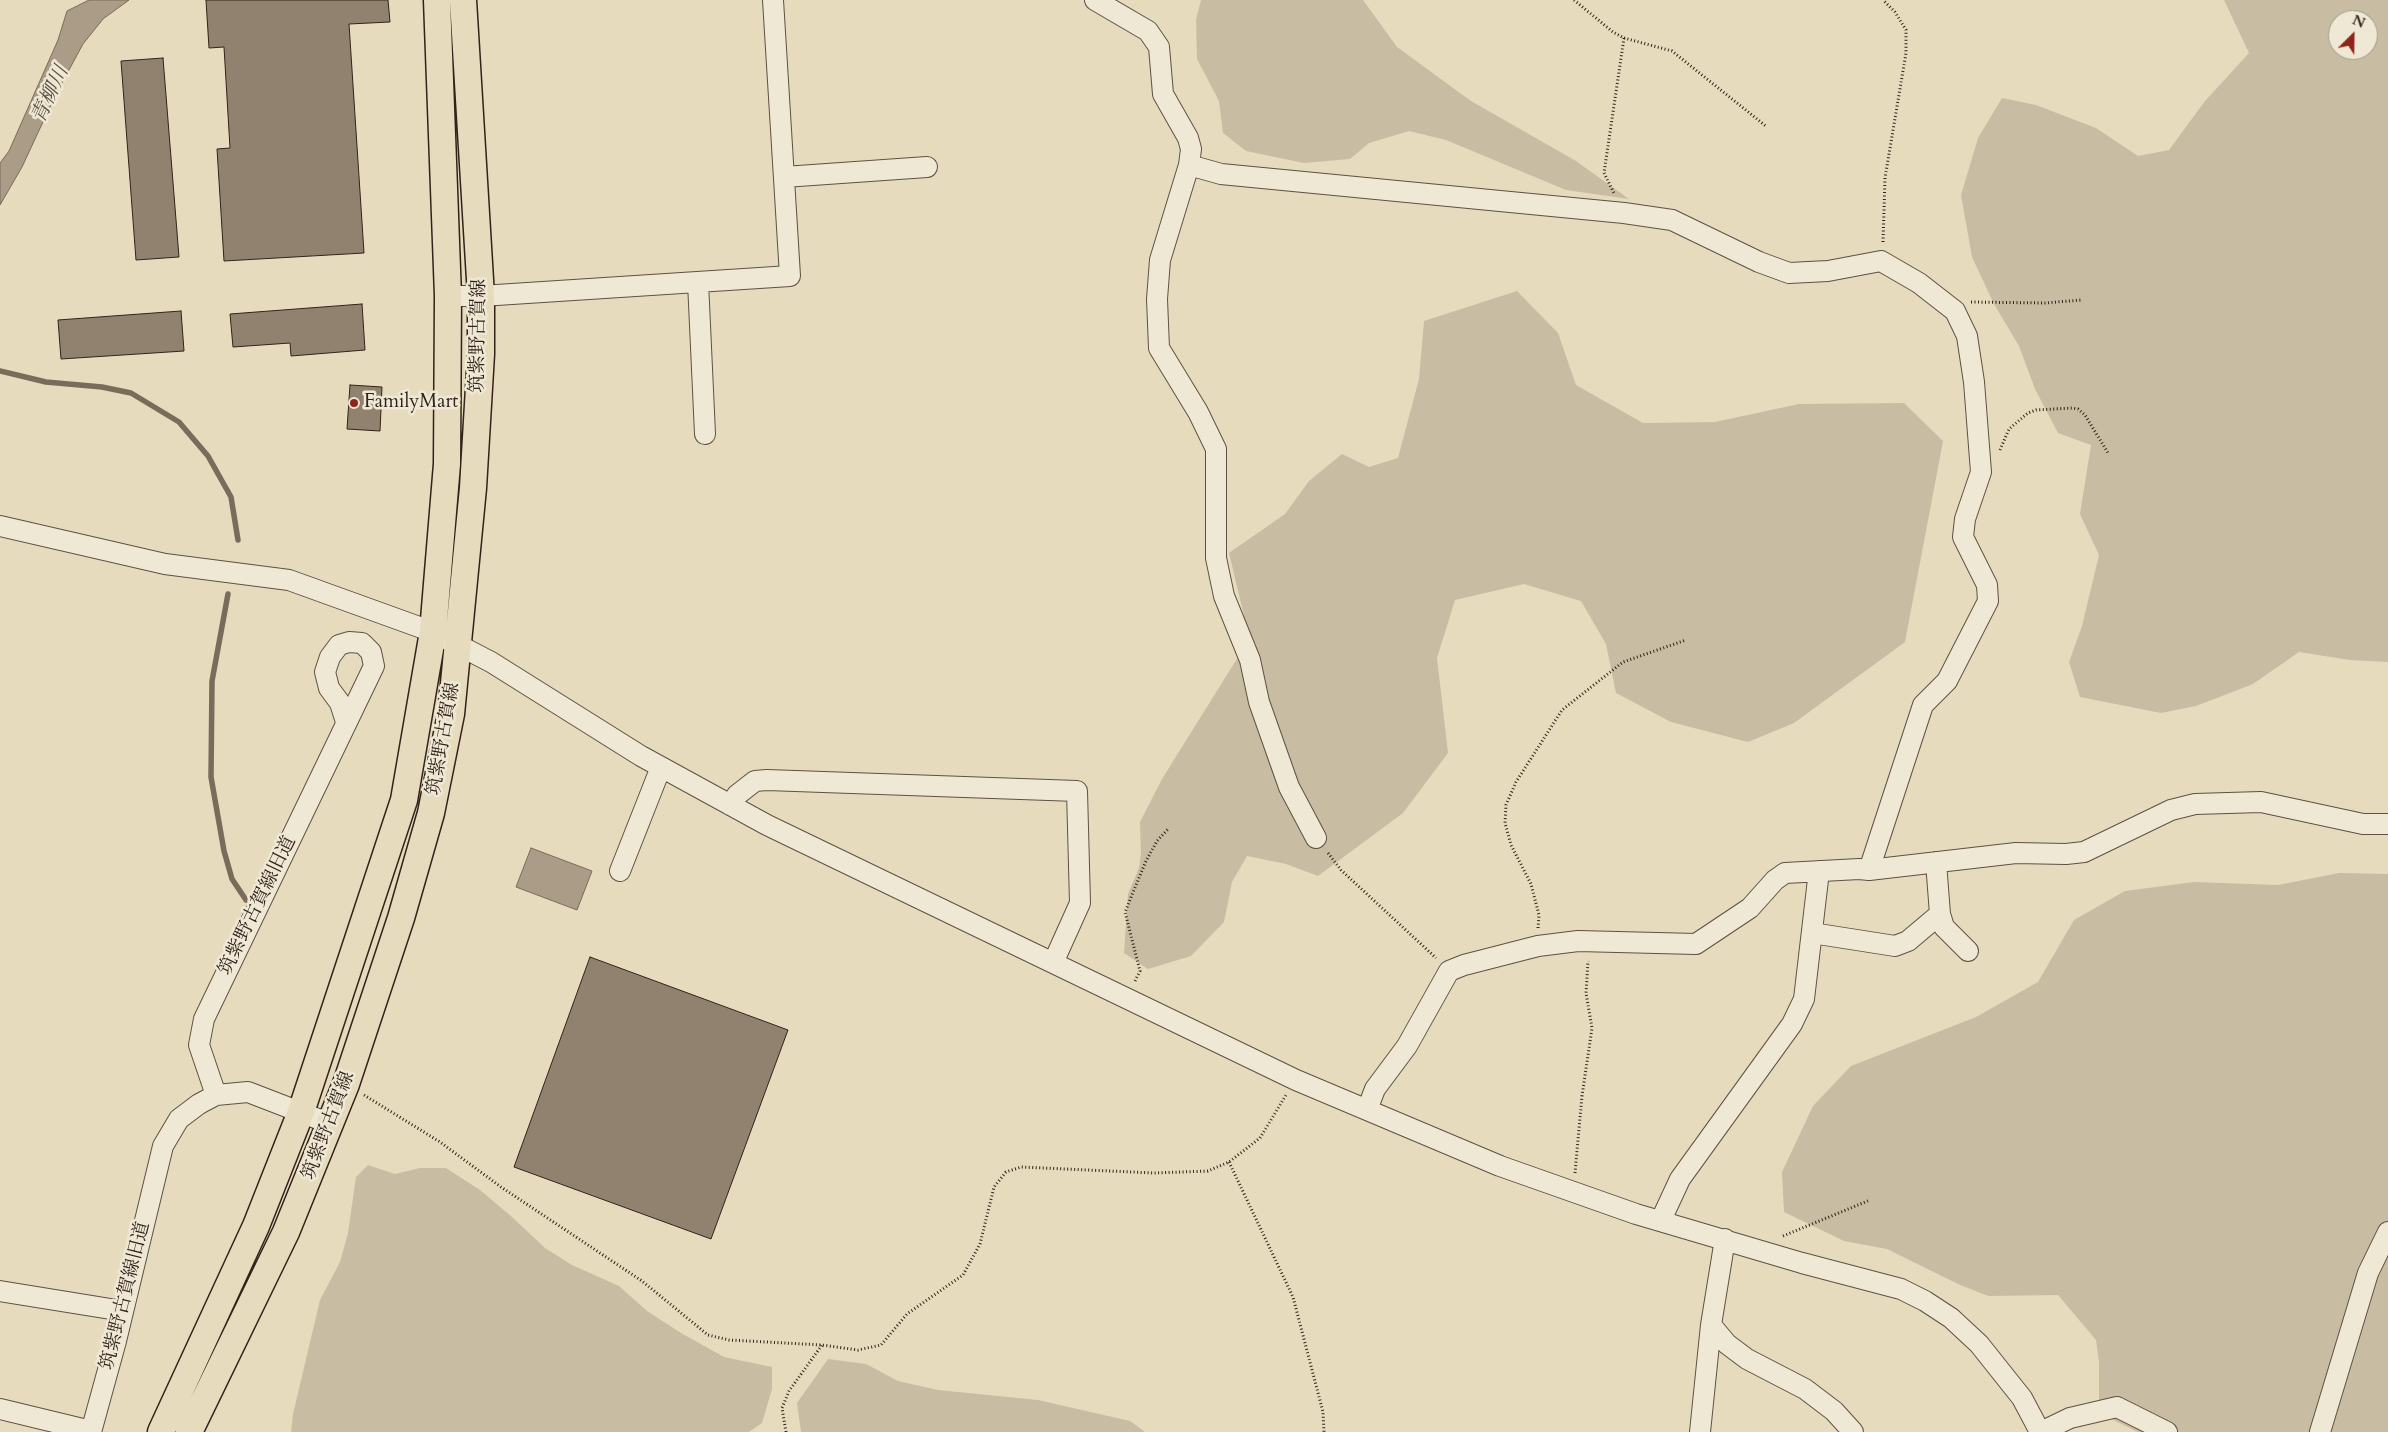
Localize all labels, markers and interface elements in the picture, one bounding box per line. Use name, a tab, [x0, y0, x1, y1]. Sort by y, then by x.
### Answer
north arrow	[2328, 10, 2378, 60]
text: N	[2349, 11, 2368, 33]
water label: 青柳川	[27, 63, 75, 127]
street label: 筑紫野古賀線	[467, 279, 491, 393]
place label: FamilyMart	[364, 392, 458, 414]
marker: FamilyMart	[348, 397, 360, 409]
street label: 筑紫野古賀線	[423, 681, 465, 797]
street label: 筑紫野古賀線旧道	[214, 833, 302, 979]
street label: 筑紫野古賀線	[298, 1069, 360, 1183]
street label: 筑紫野古賀線旧道	[97, 1219, 155, 1373]

